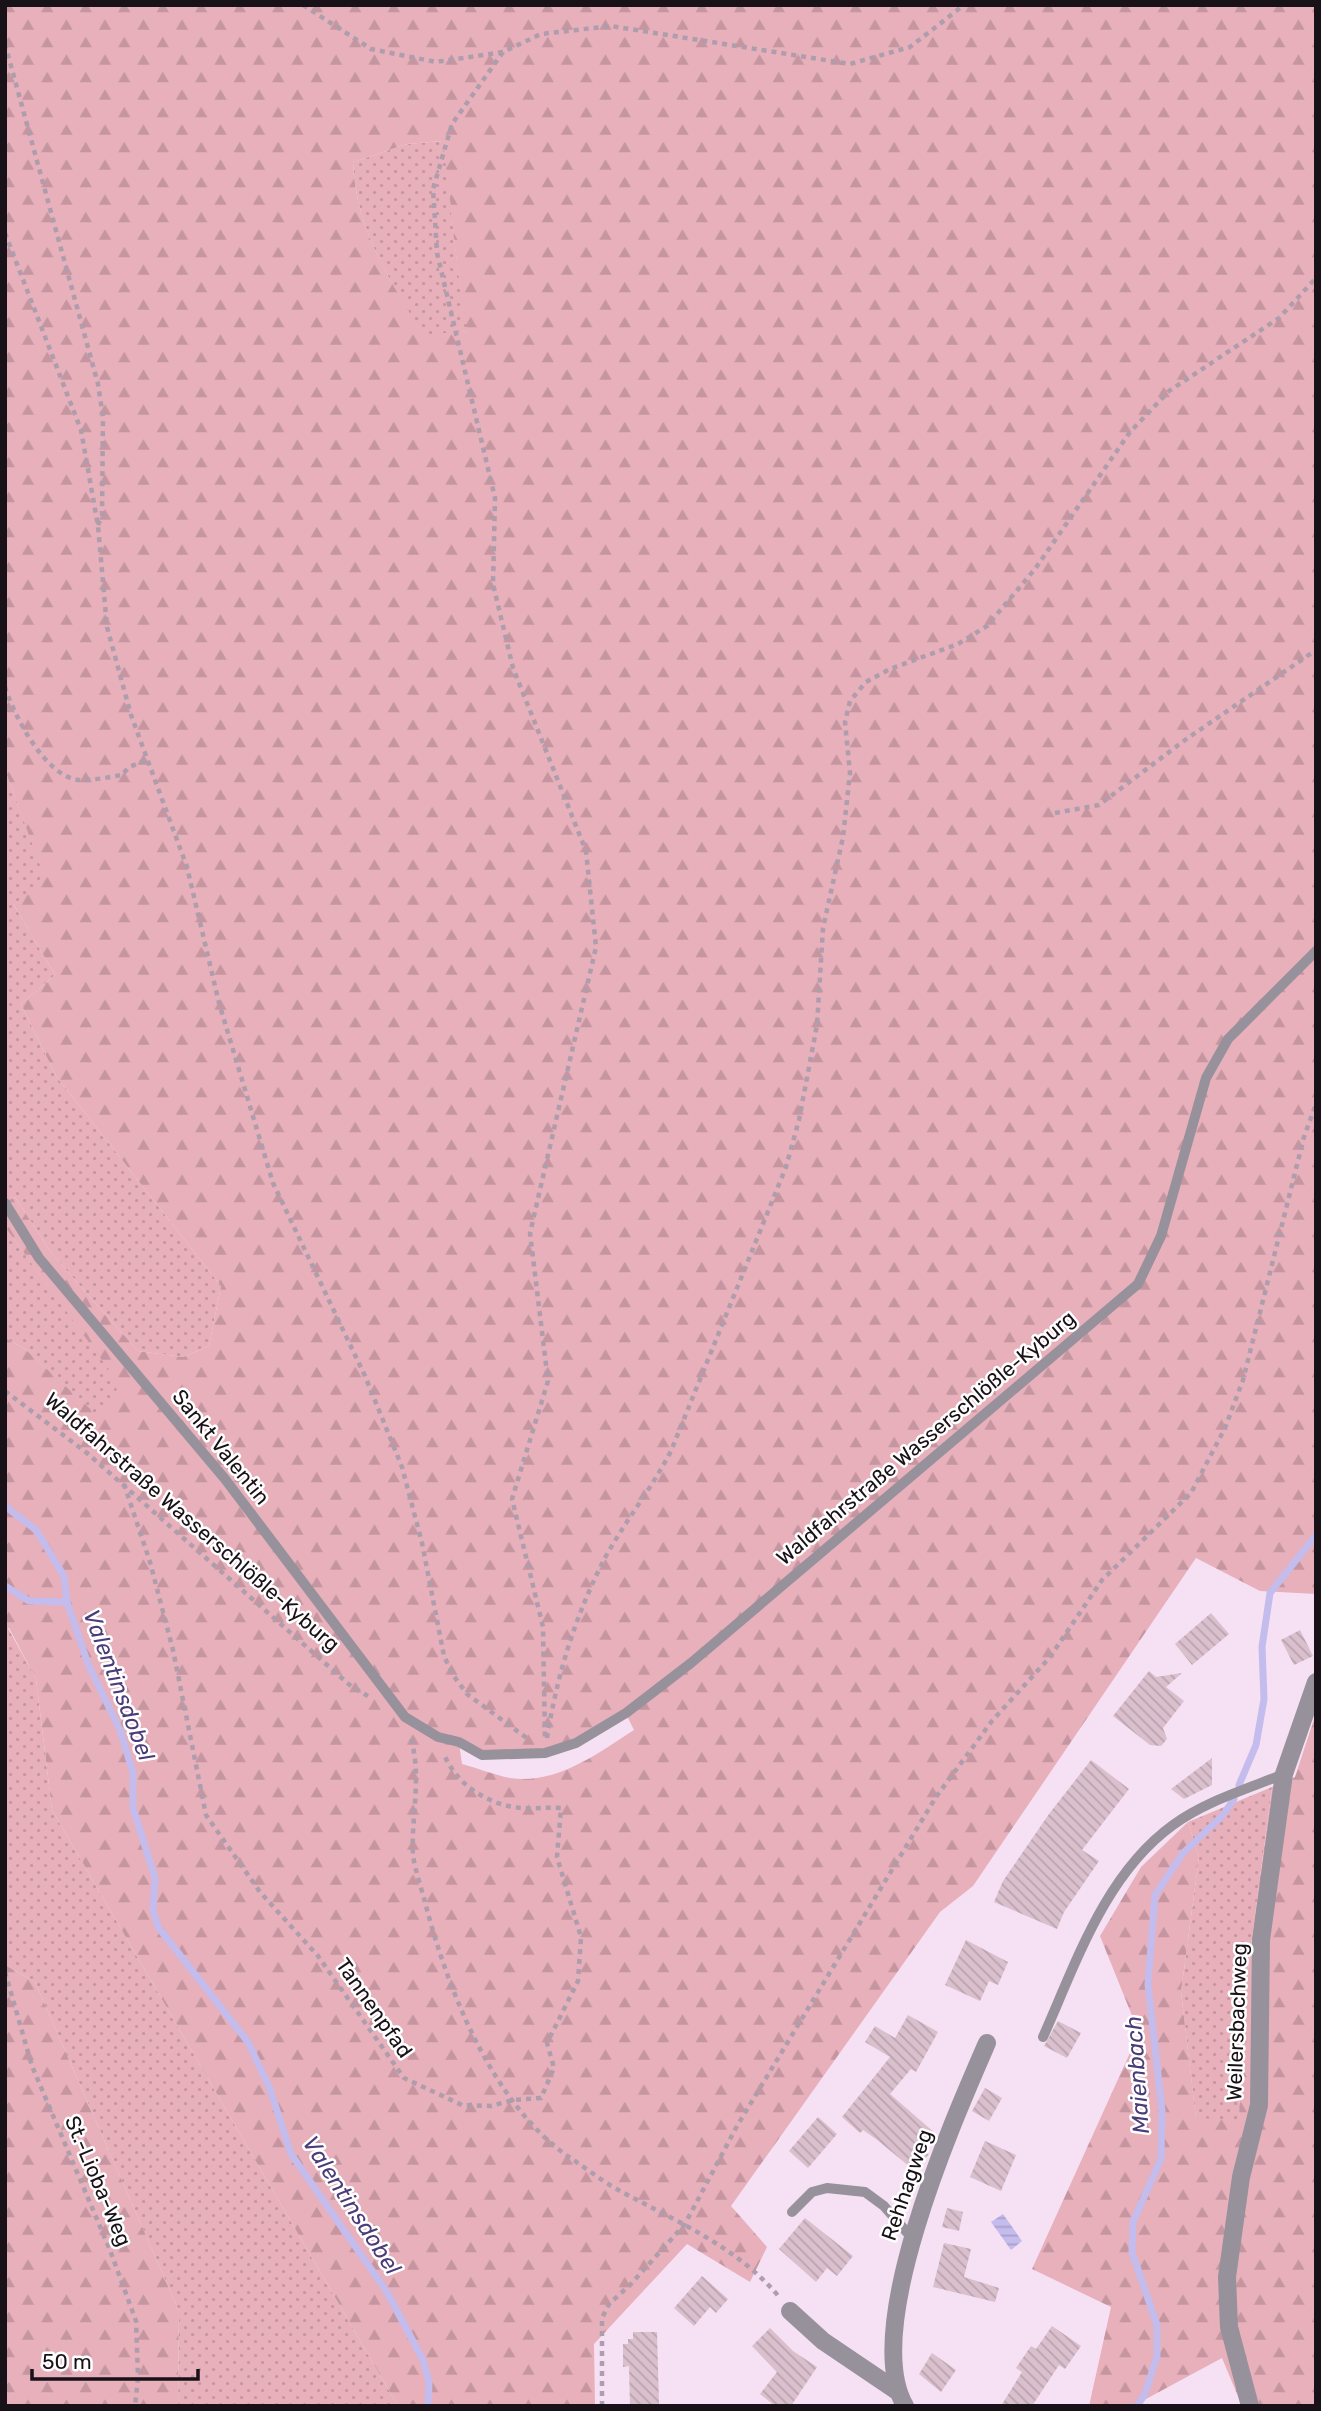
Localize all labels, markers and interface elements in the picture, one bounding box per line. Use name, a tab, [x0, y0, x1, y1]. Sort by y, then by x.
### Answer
street label: Waldfahrstraße Wasserschlößle-Kyburg	[771, 1305, 1080, 1570]
street label: Sankt Valentin	[167, 1384, 275, 1509]
street label: Waldfahrstraße Wasserschlößle-Kyburg	[40, 1387, 345, 1656]
water label: Valentinsdobel	[77, 1605, 161, 1765]
street label: Weilersbachweg	[1221, 1943, 1252, 2101]
street label: Tannenpfad	[331, 1953, 418, 2062]
water label: Maienbach	[1119, 2015, 1155, 2135]
street label: St.-Lioba-Weg	[60, 2112, 137, 2250]
street label: Rehhagweg	[876, 2126, 937, 2244]
water label: Valentinsdobel	[297, 2130, 407, 2280]
scale bar	[32, 2338, 198, 2382]
text: 50 m	[42, 2349, 92, 2374]

